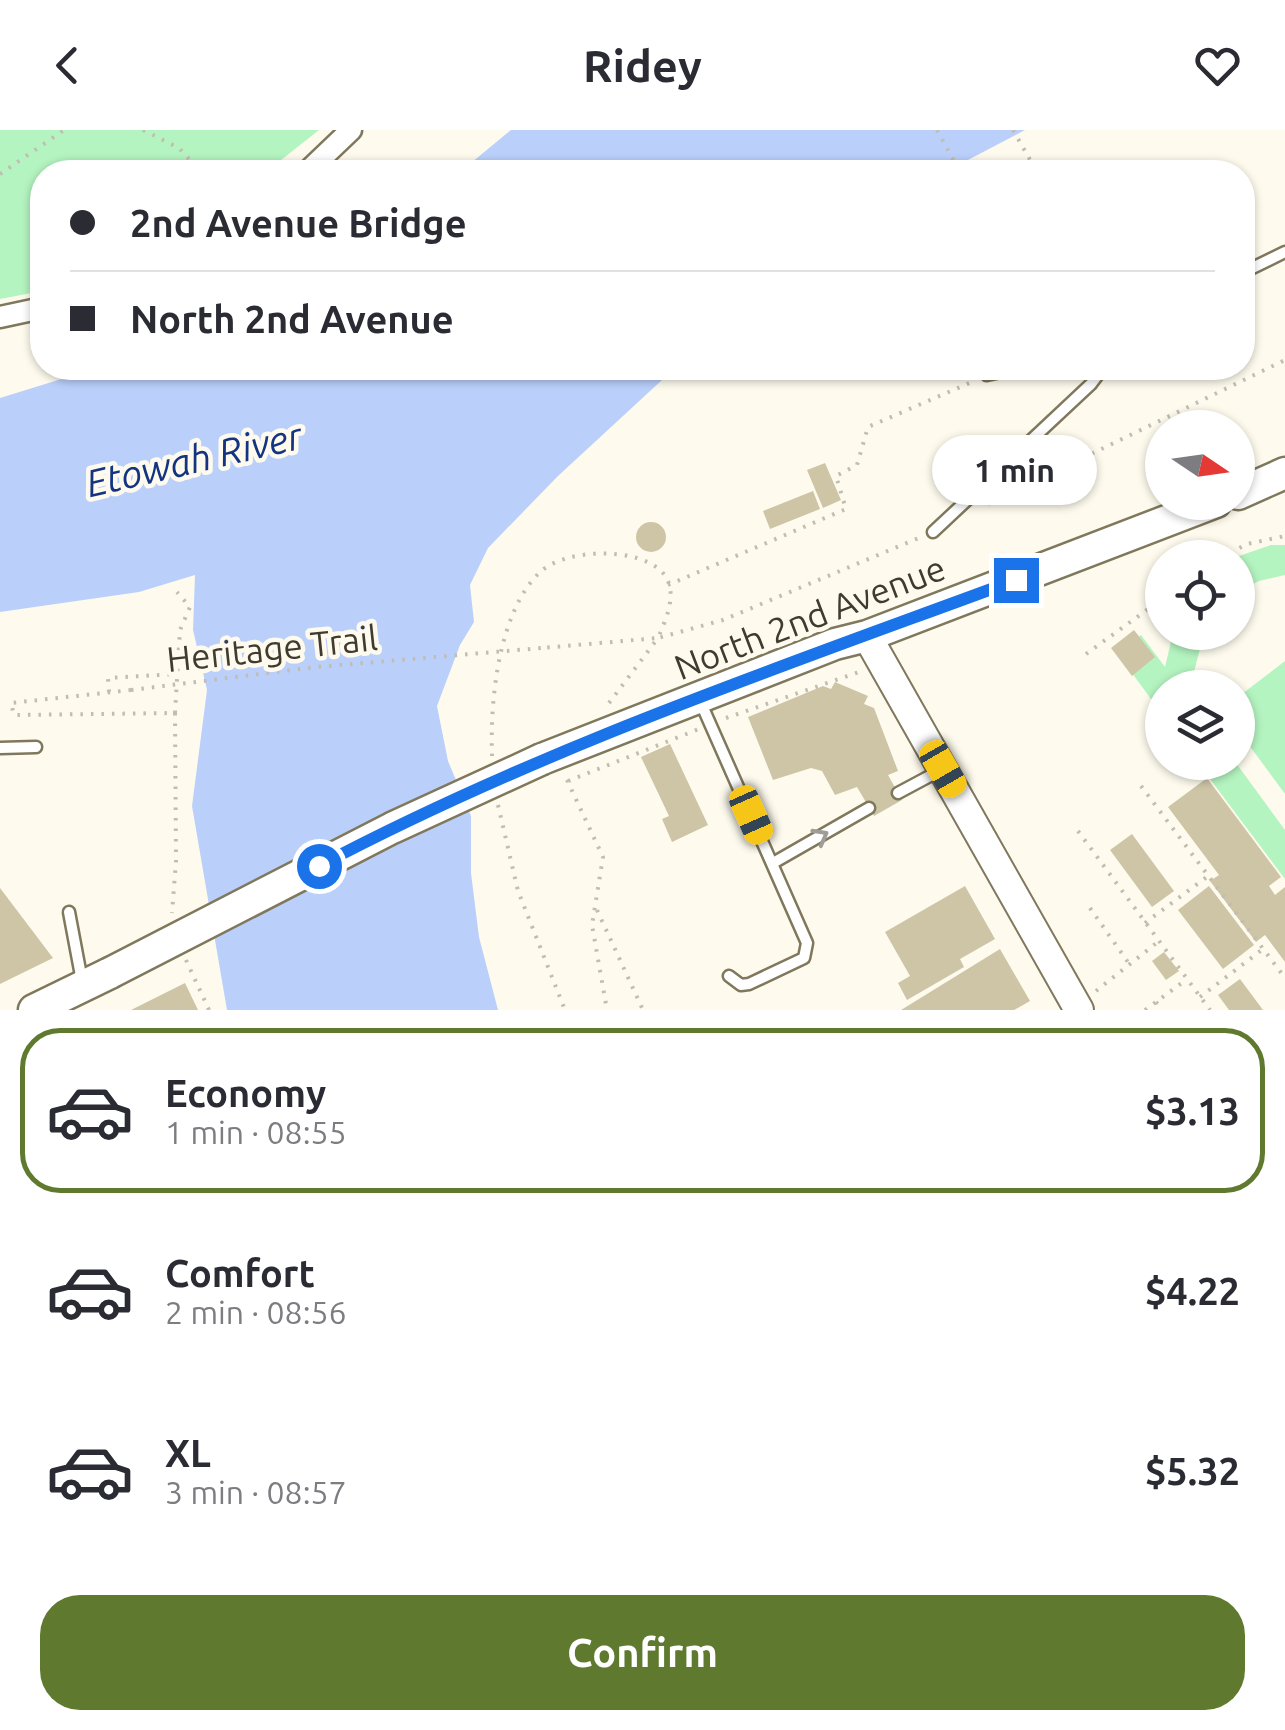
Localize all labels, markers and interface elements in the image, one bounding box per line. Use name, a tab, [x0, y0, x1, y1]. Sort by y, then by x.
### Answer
icon: back	[40, 38, 95, 93]
icon: heart	[1190, 38, 1245, 93]
text: Ridey	[583, 40, 702, 91]
text: 2nd Avenue Bridge	[130, 202, 467, 244]
text: North 2nd Avenue	[130, 298, 454, 340]
north arrow	[1145, 410, 1255, 520]
map controls	[1145, 410, 1255, 780]
water label: Etowah River	[82, 413, 307, 504]
callout: 1 min	[934, 435, 1098, 505]
text: 1 min	[974, 452, 1055, 488]
button: locate	[1145, 540, 1255, 650]
street label: North 2nd Avenue	[669, 547, 951, 687]
route end	[994, 558, 1039, 603]
street label: Heritage Trail	[164, 617, 379, 679]
button: layers	[1145, 670, 1255, 780]
car	[915, 736, 971, 802]
car	[725, 781, 777, 849]
one-way arrow	[810, 828, 828, 848]
route start	[297, 844, 342, 889]
icon: car	[45, 1066, 135, 1156]
text: Economy	[165, 1072, 326, 1114]
text: $3.13	[1145, 1090, 1240, 1132]
text: 1 min · 08:55	[165, 1114, 347, 1150]
icon: car	[45, 1246, 135, 1336]
text: Comfort	[165, 1252, 315, 1294]
text: $4.22	[1145, 1270, 1240, 1312]
text: 2 min · 08:56	[165, 1294, 347, 1330]
icon: car	[45, 1426, 135, 1516]
text: XL	[165, 1432, 211, 1474]
text: $5.32	[1145, 1450, 1240, 1492]
text: 3 min · 08:57	[165, 1474, 347, 1510]
button: Confirm	[40, 1595, 1245, 1710]

